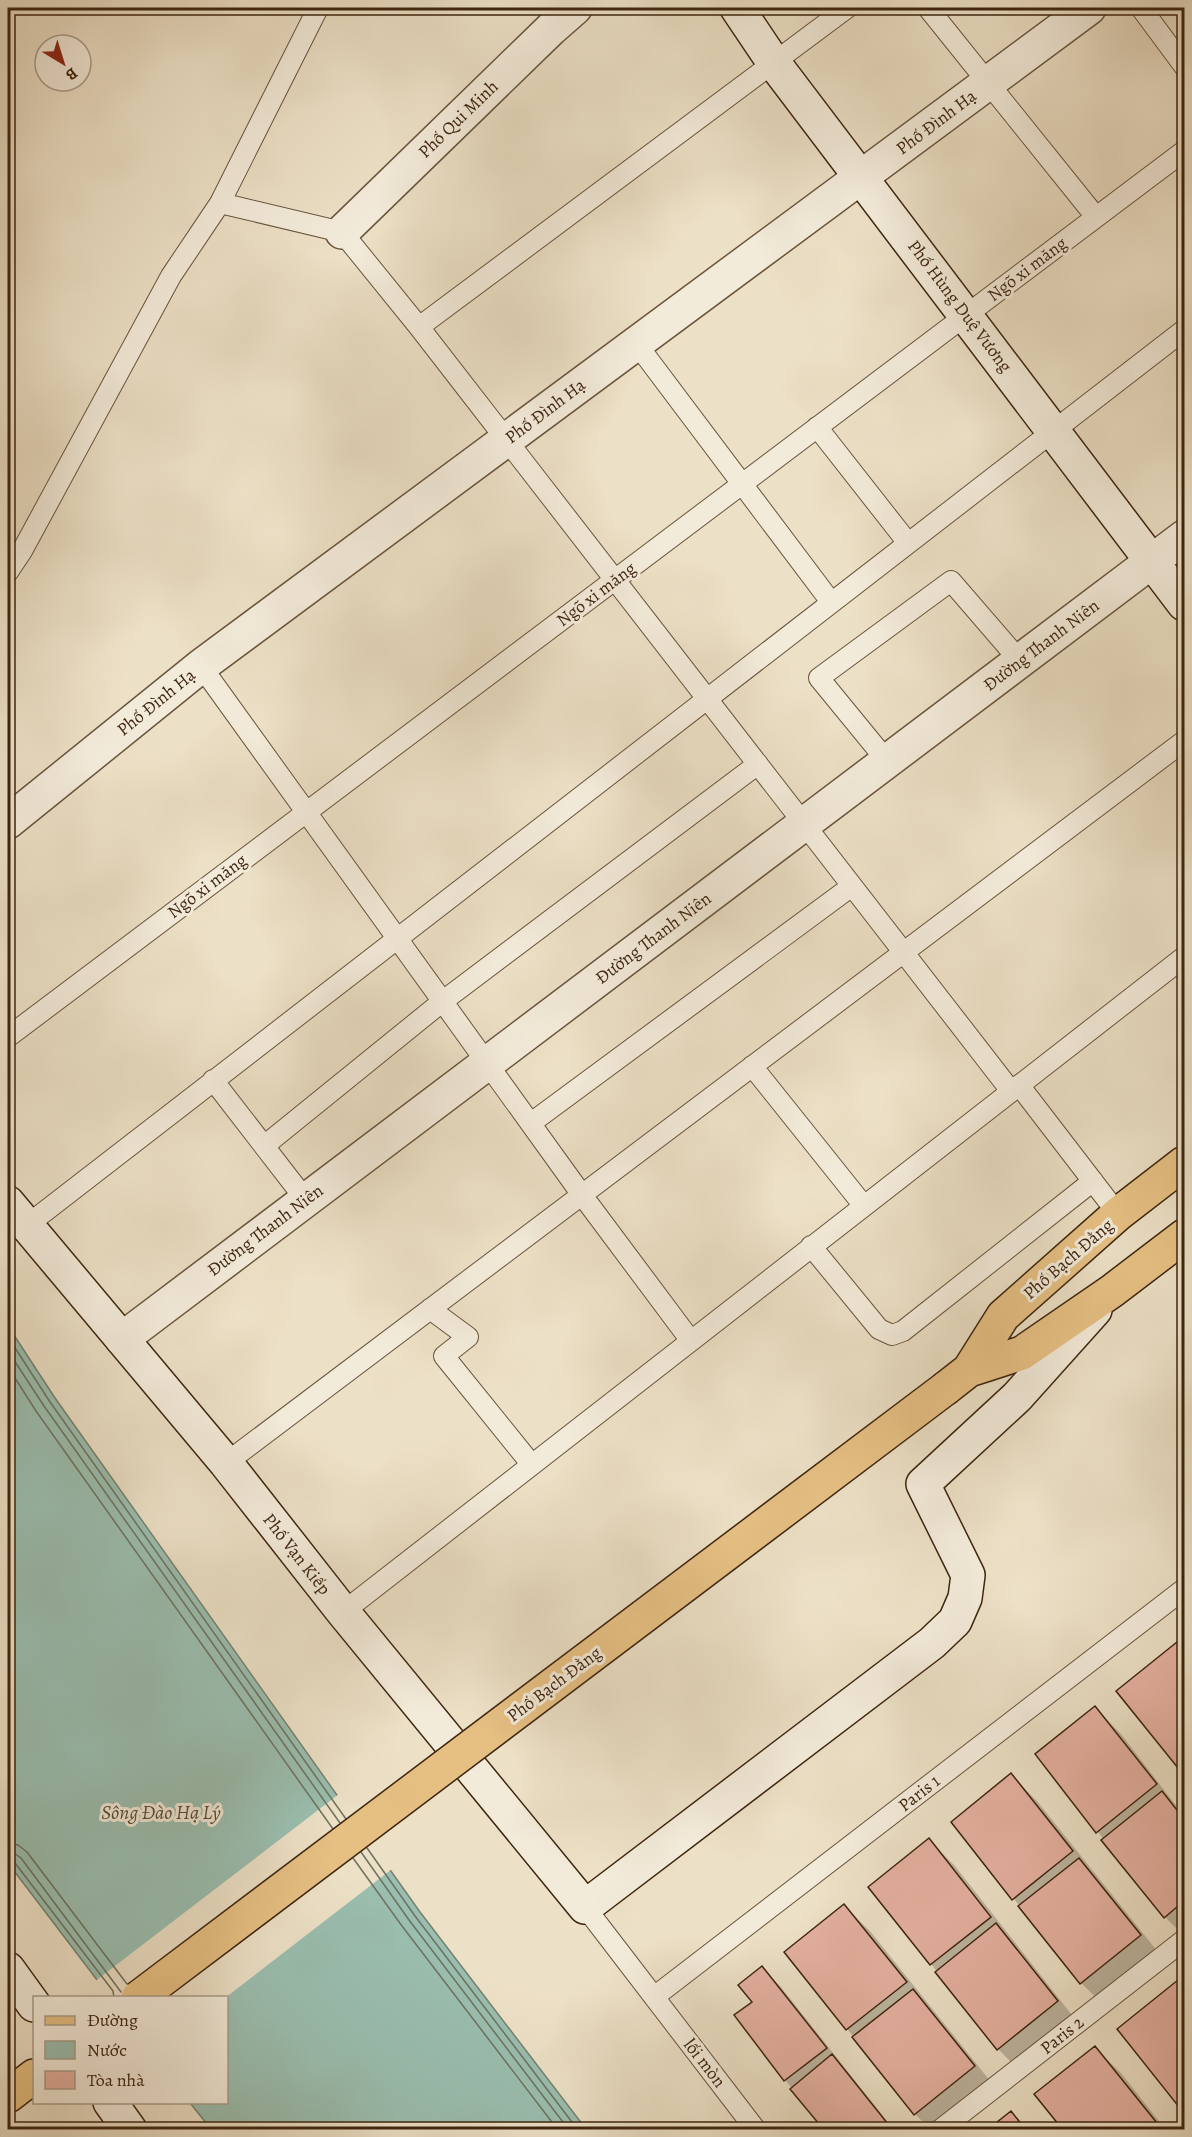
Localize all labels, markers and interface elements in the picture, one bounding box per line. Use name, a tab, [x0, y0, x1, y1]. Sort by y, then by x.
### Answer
north arrow	[33, 33, 93, 93]
text: B	[61, 62, 82, 86]
street label: Phố Qui Minh	[413, 74, 504, 163]
street label: Phố Đình Hạ	[891, 84, 981, 160]
street label: Ngõ xi măng	[982, 231, 1072, 307]
street label: Phố Hùng Duệ Vương	[902, 235, 1018, 377]
street label: Phố Đình Hạ	[500, 373, 590, 449]
street label: Ngõ xi măng	[551, 556, 641, 632]
street label: Đường Thanh Niên	[978, 593, 1104, 697]
street label: Phố Đình Hạ	[112, 663, 201, 741]
street label: Ngõ xi măng	[162, 848, 252, 924]
street label: Đường Thanh Niên	[590, 886, 716, 990]
street label: Đường Thanh Niên	[202, 1178, 328, 1282]
street label: Phố Bạch Đằng	[1018, 1213, 1118, 1305]
street label: Phố Vạn Kiếp	[258, 1508, 336, 1600]
street label: Phố Bạch Đằng	[502, 1641, 606, 1727]
street label: Paris 1	[893, 1769, 945, 1817]
water label: Sông Đào Hạ Lý	[101, 1799, 221, 1826]
legend	[33, 1996, 228, 2104]
text: Đường	[87, 2008, 138, 2032]
street label: Paris 2	[1035, 2010, 1089, 2060]
street label: lối mòn	[678, 2034, 732, 2092]
text: Nước	[87, 2038, 127, 2062]
text: Tòa nhà	[87, 2068, 145, 2092]

